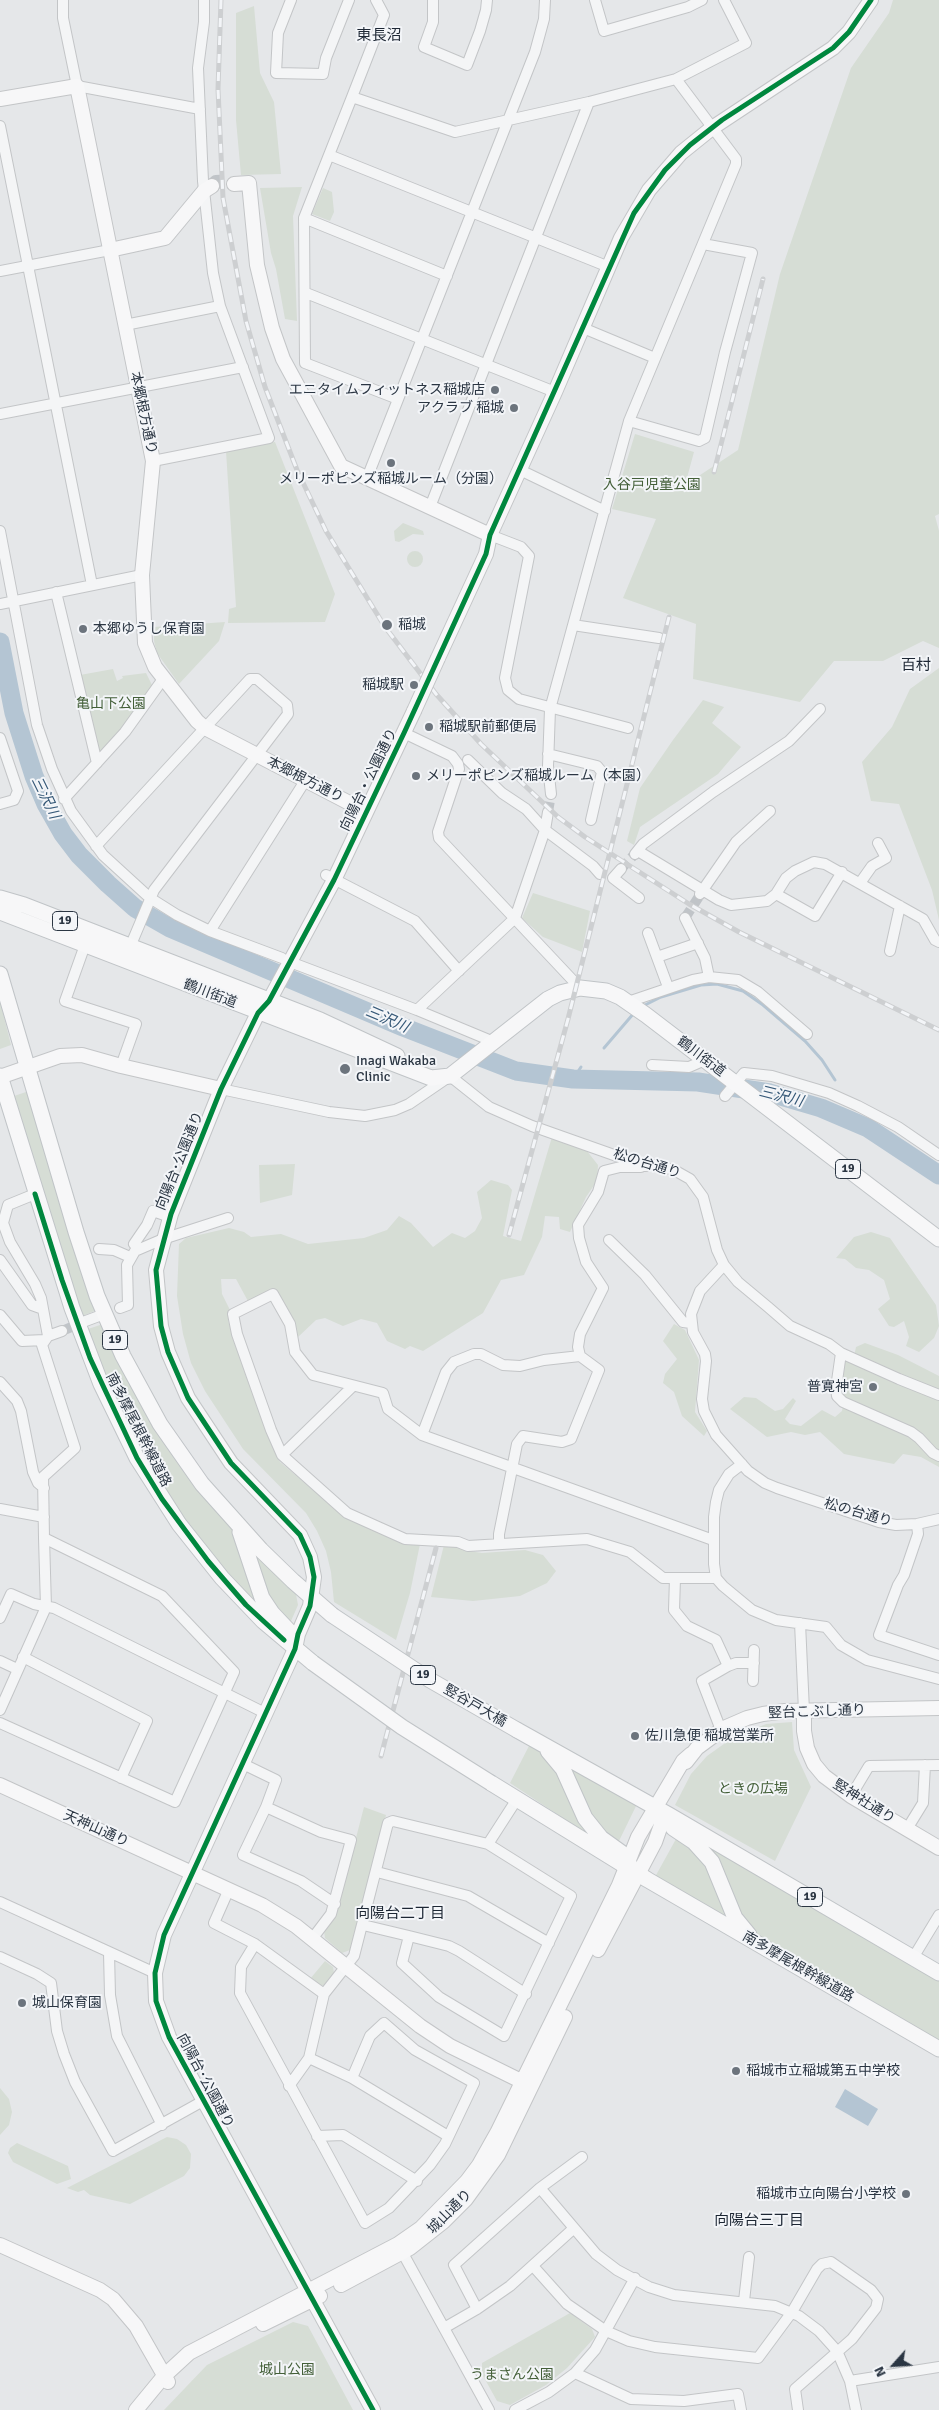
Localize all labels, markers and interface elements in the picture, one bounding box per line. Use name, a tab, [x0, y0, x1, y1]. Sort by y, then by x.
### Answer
district label: 東長沼	[357, 27, 401, 45]
street label: 本郷根方通り	[126, 370, 160, 456]
place label: エニタイムフィットネス稲城店	[289, 382, 485, 398]
marker: エニタイムフィットネス稲城店	[489, 384, 501, 396]
place label: アクラブ 稲城	[417, 400, 504, 416]
marker: アクラブ 稲城	[508, 402, 520, 414]
marker: メリーポピンズ稲城ルーム（分園）	[385, 457, 397, 469]
place label: メリーポピンズ稲城ルーム（分園）	[279, 471, 503, 487]
park label: 入谷戸児童公園	[603, 477, 701, 493]
place label: 稲城	[398, 617, 426, 633]
marker: 稲城	[380, 618, 394, 632]
place label: 本郷ゆうし保育園	[93, 621, 205, 637]
marker: 本郷ゆうし保育園	[77, 623, 89, 635]
district label: 百村	[901, 657, 931, 675]
place label: 稲城駅	[362, 677, 404, 693]
marker: 稲城駅	[408, 679, 420, 691]
park label: 亀山下公園	[76, 696, 146, 712]
place label: 稲城駅前郵便局	[439, 719, 537, 735]
marker: 稲城駅前郵便局	[423, 721, 435, 733]
street label: 向陽台・公園通り	[337, 726, 401, 834]
street label: 本郷根方通り	[264, 753, 346, 807]
place label: メリーポピンズ稲城ルーム（本園）	[426, 768, 650, 784]
marker: メリーポピンズ稲城ルーム（本園）	[410, 770, 422, 782]
water label: 三沢川	[27, 774, 63, 822]
road number: 19	[52, 911, 78, 930]
street label: 鶴川街道	[181, 976, 239, 1012]
water label: 三沢川	[363, 1003, 411, 1037]
street label: 鶴川街道	[674, 1033, 728, 1081]
place label: Inagi Wakaba Clinic	[356, 1053, 436, 1086]
marker: Inagi Wakaba Clinic	[338, 1062, 352, 1076]
water label: 三沢川	[757, 1083, 805, 1111]
street label: 向陽台･公園通り	[153, 1109, 207, 1213]
street label: 松の台通り	[611, 1146, 683, 1182]
road number: 19	[836, 1160, 860, 1178]
road number: 19	[102, 1330, 128, 1350]
street label: 南多摩尾根幹線道路	[102, 1370, 174, 1490]
place label: 普寛神宮	[807, 1379, 863, 1395]
marker: 普寛神宮	[867, 1381, 879, 1393]
street label: 松の台通り	[822, 1495, 894, 1531]
road number: 19	[410, 1666, 436, 1684]
street label: 竪谷戸大橋	[440, 1681, 510, 1731]
street label: 竪台こぶし通り	[768, 1702, 866, 1722]
place label: 佐川急便 稲城営業所	[645, 1728, 774, 1744]
marker: 佐川急便 稲城営業所	[629, 1730, 641, 1742]
street label: 竪神社通り	[830, 1776, 898, 1828]
park label: ときの広場	[718, 1781, 788, 1797]
street label: 天神山通り	[61, 1807, 131, 1851]
road number: 19	[798, 1888, 822, 1906]
district label: 向陽台二丁目	[355, 1905, 445, 1923]
street label: 南多摩尾根幹線道路	[739, 1928, 857, 2006]
place label: 城山保育園	[32, 1995, 102, 2011]
marker: 城山保育園	[16, 1997, 28, 2009]
street label: 向陽台･公園通り	[173, 2031, 237, 2131]
place label: 稲城市立稲城第五中学校	[746, 2063, 900, 2079]
marker: 稲城市立稲城第五中学校	[730, 2065, 742, 2077]
street label: 城山通り	[424, 2186, 476, 2238]
place label: 稲城市立向陽台小学校	[756, 2186, 896, 2202]
marker: 稲城市立向陽台小学校	[900, 2188, 912, 2200]
district label: 向陽台三丁目	[714, 2212, 804, 2230]
north arrow	[869, 2340, 919, 2390]
park label: 城山公園	[259, 2362, 315, 2378]
text: N	[870, 2364, 890, 2380]
park label: うまさん公園	[470, 2367, 554, 2383]

